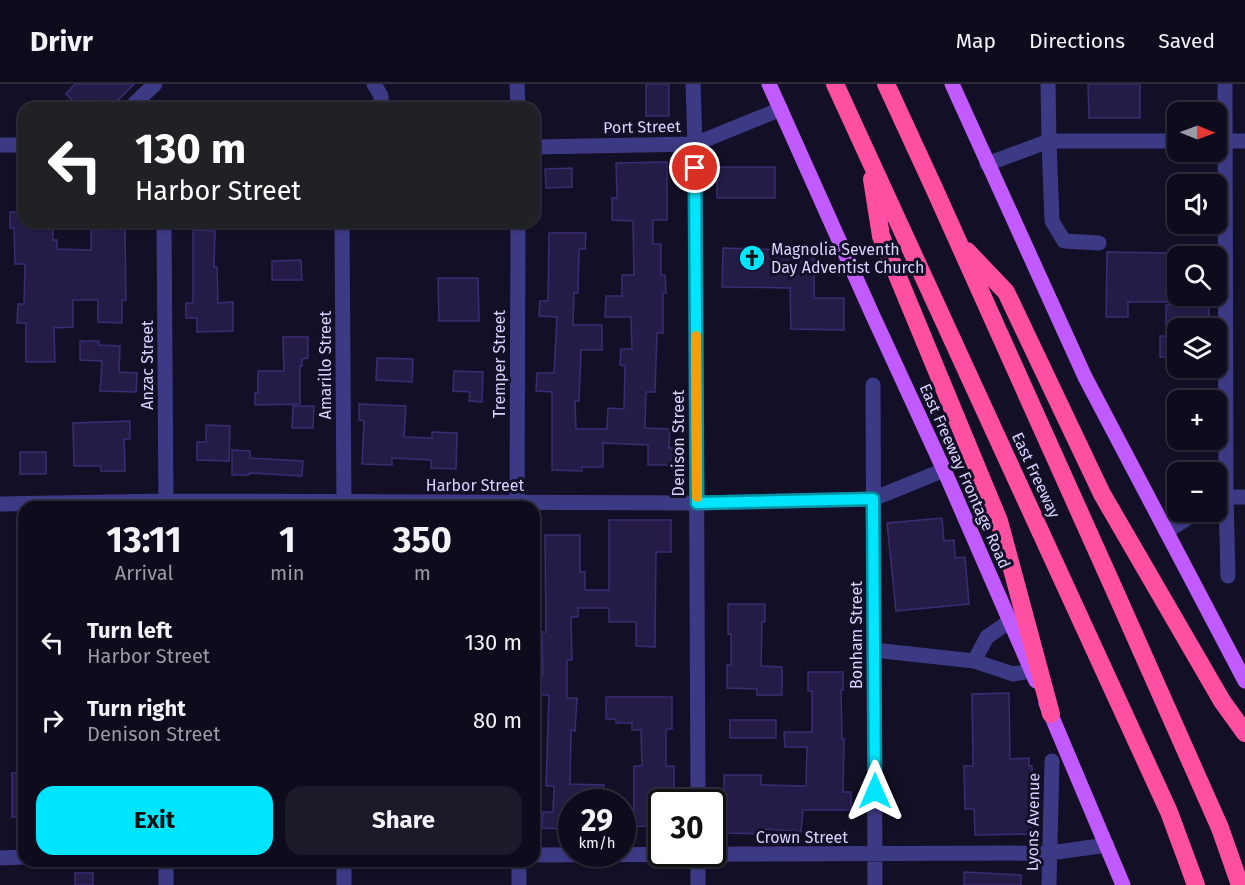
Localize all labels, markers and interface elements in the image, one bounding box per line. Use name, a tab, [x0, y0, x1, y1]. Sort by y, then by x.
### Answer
text: Drivr	[30, 25, 93, 58]
text: Map	[956, 28, 996, 54]
text: Directions	[1029, 28, 1125, 54]
text: Saved	[1158, 28, 1215, 54]
north arrow	[1167, 102, 1227, 162]
map controls	[1167, 102, 1227, 522]
street label: Port Street	[603, 117, 681, 137]
text: 130 m	[135, 124, 246, 174]
icon: left	[36, 126, 114, 204]
pin	[669, 142, 720, 193]
icon: arrive	[678, 151, 711, 184]
button: sound	[1167, 174, 1227, 234]
text: Harbor Street	[135, 175, 301, 207]
place label: Magnolia Seventh Day Adventist Church	[771, 240, 924, 277]
church icon: Magnolia Seventh Day Adventist Church	[737, 243, 767, 273]
button: search	[1167, 246, 1227, 306]
street label: Amarillo Street	[316, 310, 335, 419]
street label: Tremper Street	[490, 310, 509, 418]
button: layers	[1167, 318, 1227, 378]
street label: Anzac Street	[138, 320, 157, 410]
street label: East Freeway Frontage Road	[916, 381, 1014, 571]
street label: Denison Street	[669, 389, 688, 496]
button: +	[1167, 390, 1227, 450]
street label: East Freeway	[1008, 429, 1064, 521]
button: −	[1167, 462, 1227, 522]
street label: Harbor Street	[426, 476, 524, 495]
text: 13:11	[106, 518, 182, 562]
text: 1	[279, 518, 296, 562]
text: 350	[393, 518, 452, 562]
text: Arrival	[115, 561, 173, 585]
text: min	[270, 561, 305, 585]
text: m	[414, 561, 431, 585]
street label: Bonham Street	[847, 581, 866, 689]
text: Turn left	[87, 617, 172, 644]
icon: left	[36, 626, 69, 659]
text: 130 m	[465, 629, 522, 656]
text: Harbor Street	[87, 644, 210, 668]
text: Turn right	[87, 695, 186, 722]
icon: right	[36, 704, 69, 737]
text: 80 m	[473, 707, 522, 734]
text: Denison Street	[87, 722, 220, 746]
position arrow	[843, 759, 907, 823]
street label: Lyons Avenue	[1023, 773, 1043, 871]
button: Exit	[36, 786, 273, 855]
button: Share	[285, 786, 522, 855]
speed limit sign: 30	[648, 789, 726, 867]
text: 29	[581, 803, 613, 839]
street label: Crown Street	[756, 828, 848, 847]
text: km/h	[578, 834, 616, 852]

